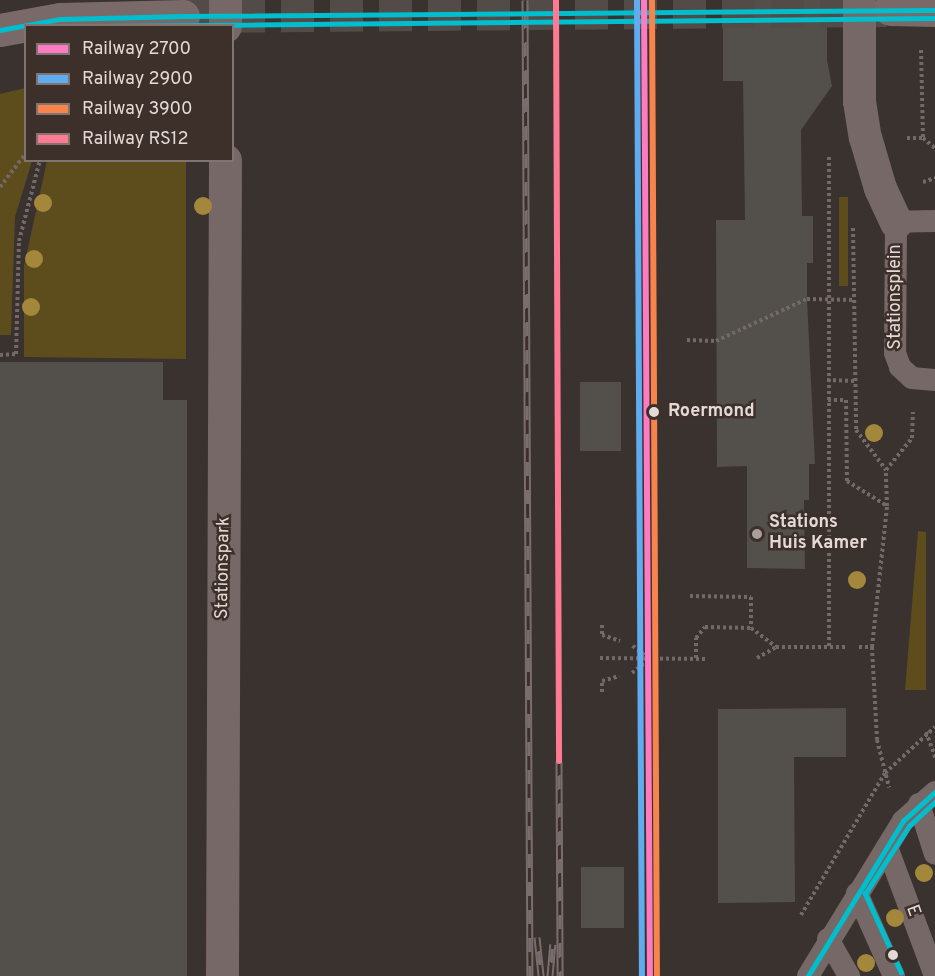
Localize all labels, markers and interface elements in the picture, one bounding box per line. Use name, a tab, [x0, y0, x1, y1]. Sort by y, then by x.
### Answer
legend	[24, 24, 234, 162]
text: Railway 2700	[82, 38, 191, 61]
text: Railway 2900	[82, 68, 193, 91]
text: Railway 3900	[82, 98, 192, 121]
text: Railway RS12	[82, 128, 189, 151]
street label: Stationsplein	[885, 244, 907, 350]
place label: Roermond	[668, 401, 755, 423]
marker: Roermond	[645, 403, 663, 421]
place label: Stations Huis Kamer	[769, 513, 867, 556]
street label: Stationspark	[212, 517, 236, 619]
marker: Stations Huis Kamer	[750, 527, 764, 541]
street label: E	[900, 902, 924, 920]
unlabelled marker	[887, 949, 899, 961]

